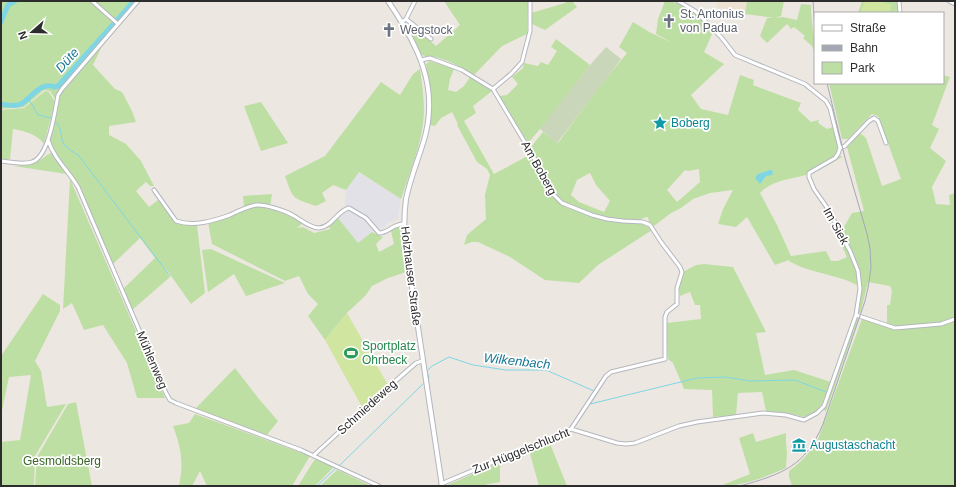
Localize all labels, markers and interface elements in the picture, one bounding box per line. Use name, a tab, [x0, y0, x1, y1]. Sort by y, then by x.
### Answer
place label: St. Antonius von Padua	[680, 7, 744, 35]
north arrow	[12, 12, 52, 52]
legend	[814, 12, 944, 84]
church icon: St. Antonius von Padua	[661, 13, 677, 29]
text: Straße	[850, 21, 886, 35]
church icon: Wegstock	[381, 22, 397, 38]
place label: Wegstock	[400, 23, 453, 37]
text: N	[16, 30, 30, 41]
text: Bahn	[850, 41, 878, 55]
water label: Düte	[52, 45, 82, 75]
text: Park	[850, 61, 876, 75]
place icon: Boberg	[652, 115, 668, 131]
place label: Boberg	[671, 116, 710, 130]
street label: Am Boberg	[518, 138, 560, 198]
street label: Im Siek	[820, 205, 852, 248]
street label: Holzhauser Straße	[398, 225, 424, 327]
street label: Mühlenweg	[134, 329, 170, 391]
place label: Sportplatz Ohrbeck	[362, 339, 416, 367]
sports icon: Sportplatz Ohrbeck	[343, 345, 359, 361]
water label: Wilkenbach	[483, 350, 551, 372]
street label: Schmiedeweg	[334, 377, 400, 437]
street label: Zur Hüggelschlucht	[470, 425, 572, 477]
museum icon: Augustaschacht	[791, 437, 807, 453]
place label: Augustaschacht	[810, 438, 896, 452]
park label: Gesmoldsberg	[23, 454, 101, 468]

